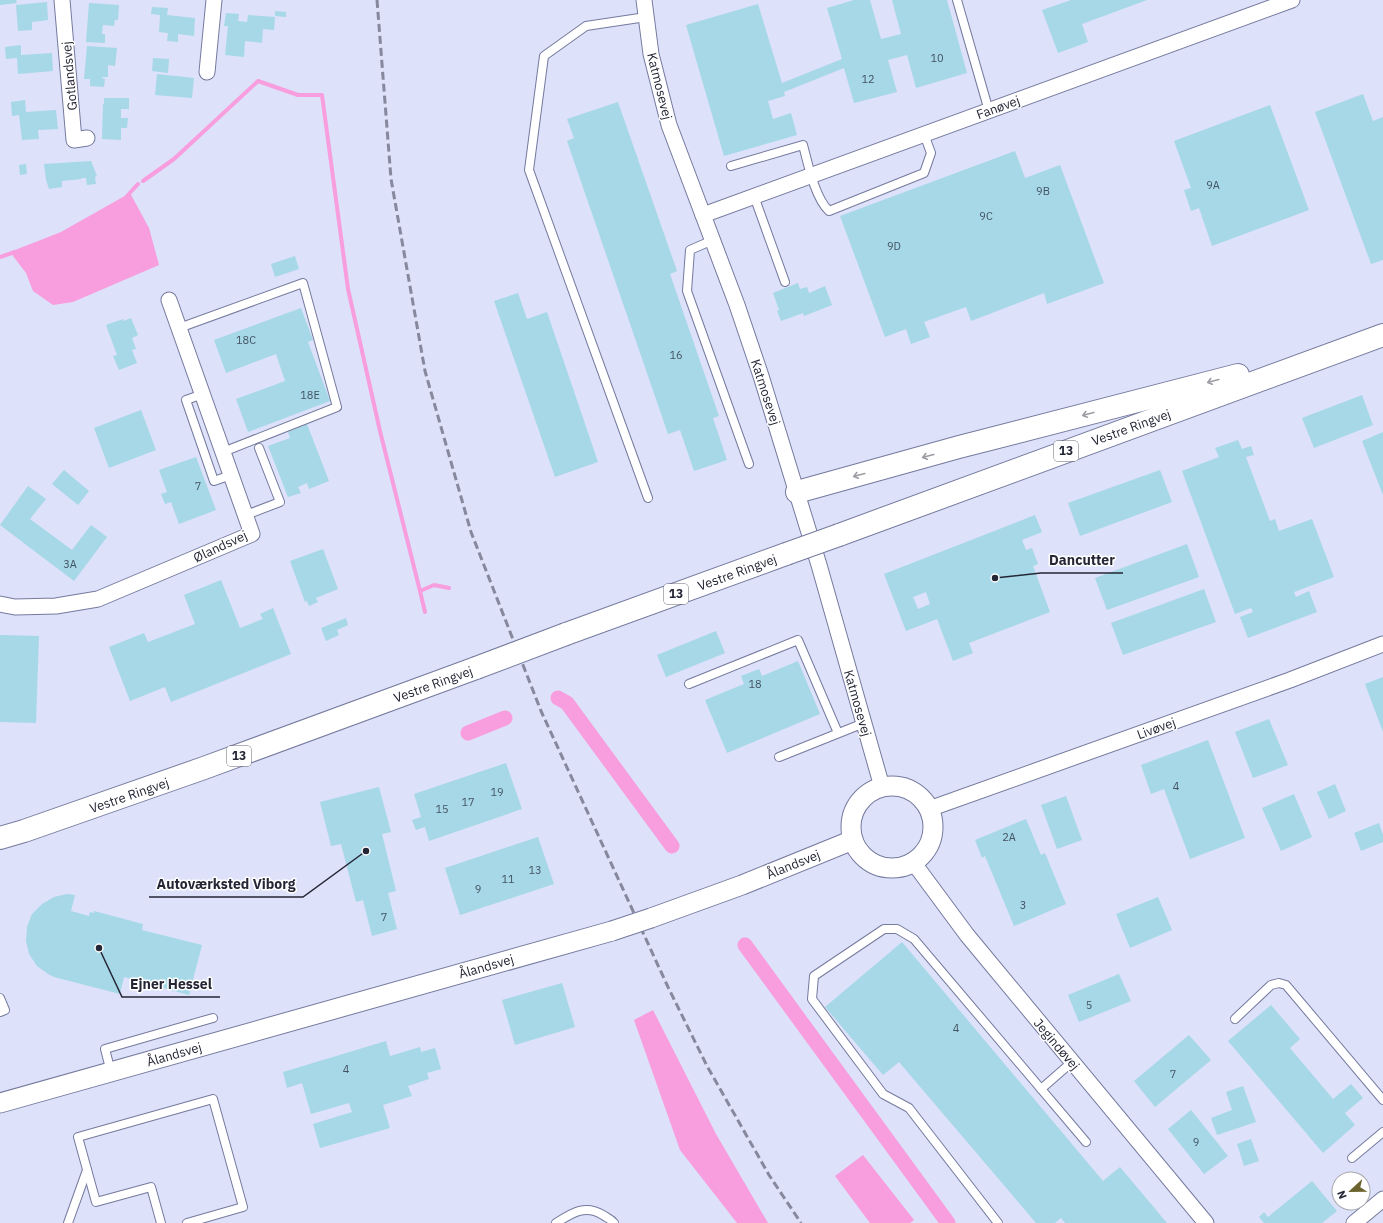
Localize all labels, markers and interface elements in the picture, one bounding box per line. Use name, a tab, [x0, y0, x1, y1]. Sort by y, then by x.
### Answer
street label: Gotlandsvej	[58, 41, 81, 111]
street label: Katmosevej	[643, 51, 676, 121]
house number: 10	[930, 51, 944, 65]
house number: 12	[861, 72, 875, 86]
street label: Fanøvej	[974, 92, 1022, 123]
house number: 9A	[1206, 178, 1220, 192]
house number: 9B	[1036, 184, 1050, 198]
house number: 9C	[979, 209, 993, 223]
house number: 9D	[887, 239, 901, 253]
house number: 18C	[236, 333, 256, 347]
house number: 16	[669, 348, 683, 362]
street label: Katmosevej	[747, 357, 784, 427]
one-way arrow	[1207, 378, 1220, 385]
house number: 18E	[300, 388, 320, 402]
street label: Vestre Ringvej	[1089, 405, 1173, 450]
one-way arrow	[1081, 411, 1094, 418]
road number: 13	[1054, 441, 1078, 461]
one-way arrow	[922, 453, 935, 460]
one-way arrow	[853, 471, 866, 479]
house number: 7	[195, 479, 201, 493]
street label: Ølandsvej	[191, 527, 250, 566]
callout: Dancutter	[1041, 547, 1123, 573]
street label: Vestre Ringvej	[695, 550, 779, 595]
text: Dancutter	[1049, 551, 1115, 569]
house number: 3A	[63, 557, 77, 571]
road number: 13	[664, 584, 688, 604]
street label: Vestre Ringvej	[391, 662, 475, 707]
street label: Katmosevej	[840, 668, 875, 738]
house number: 18	[748, 677, 762, 691]
street label: Livøvej	[1134, 714, 1178, 743]
road number: 13	[227, 746, 251, 766]
street label: Vestre Ringvej	[87, 774, 171, 817]
house number: 4	[1173, 779, 1180, 793]
house number: 19	[490, 785, 504, 799]
house number: 17	[461, 795, 475, 809]
house number: 15	[435, 802, 449, 816]
house number: 2A	[1002, 830, 1016, 844]
street label: Ålandsvej	[764, 846, 823, 883]
house number: 13	[528, 863, 542, 877]
callout: Autoværksted Viborg	[149, 871, 303, 897]
house number: 11	[501, 872, 515, 886]
text: Autoværksted Viborg	[157, 875, 296, 893]
house number: 9	[475, 882, 481, 896]
house number: 3	[1020, 898, 1026, 912]
house number: 7	[381, 910, 387, 924]
street label: Ålandsvej	[457, 951, 516, 982]
callout: Ejner Hessel	[122, 971, 220, 997]
text: Ejner Hessel	[130, 975, 212, 993]
house number: 5	[1086, 998, 1092, 1012]
street label: Jegindøvej	[1030, 1015, 1083, 1074]
house number: 4	[953, 1021, 960, 1035]
street label: Ålandsvej	[145, 1039, 204, 1070]
house number: 4	[343, 1062, 350, 1076]
house number: 7	[1170, 1067, 1176, 1081]
house number: 9	[1193, 1135, 1199, 1149]
north arrow	[1331, 1171, 1371, 1211]
text: N	[1334, 1188, 1350, 1201]

